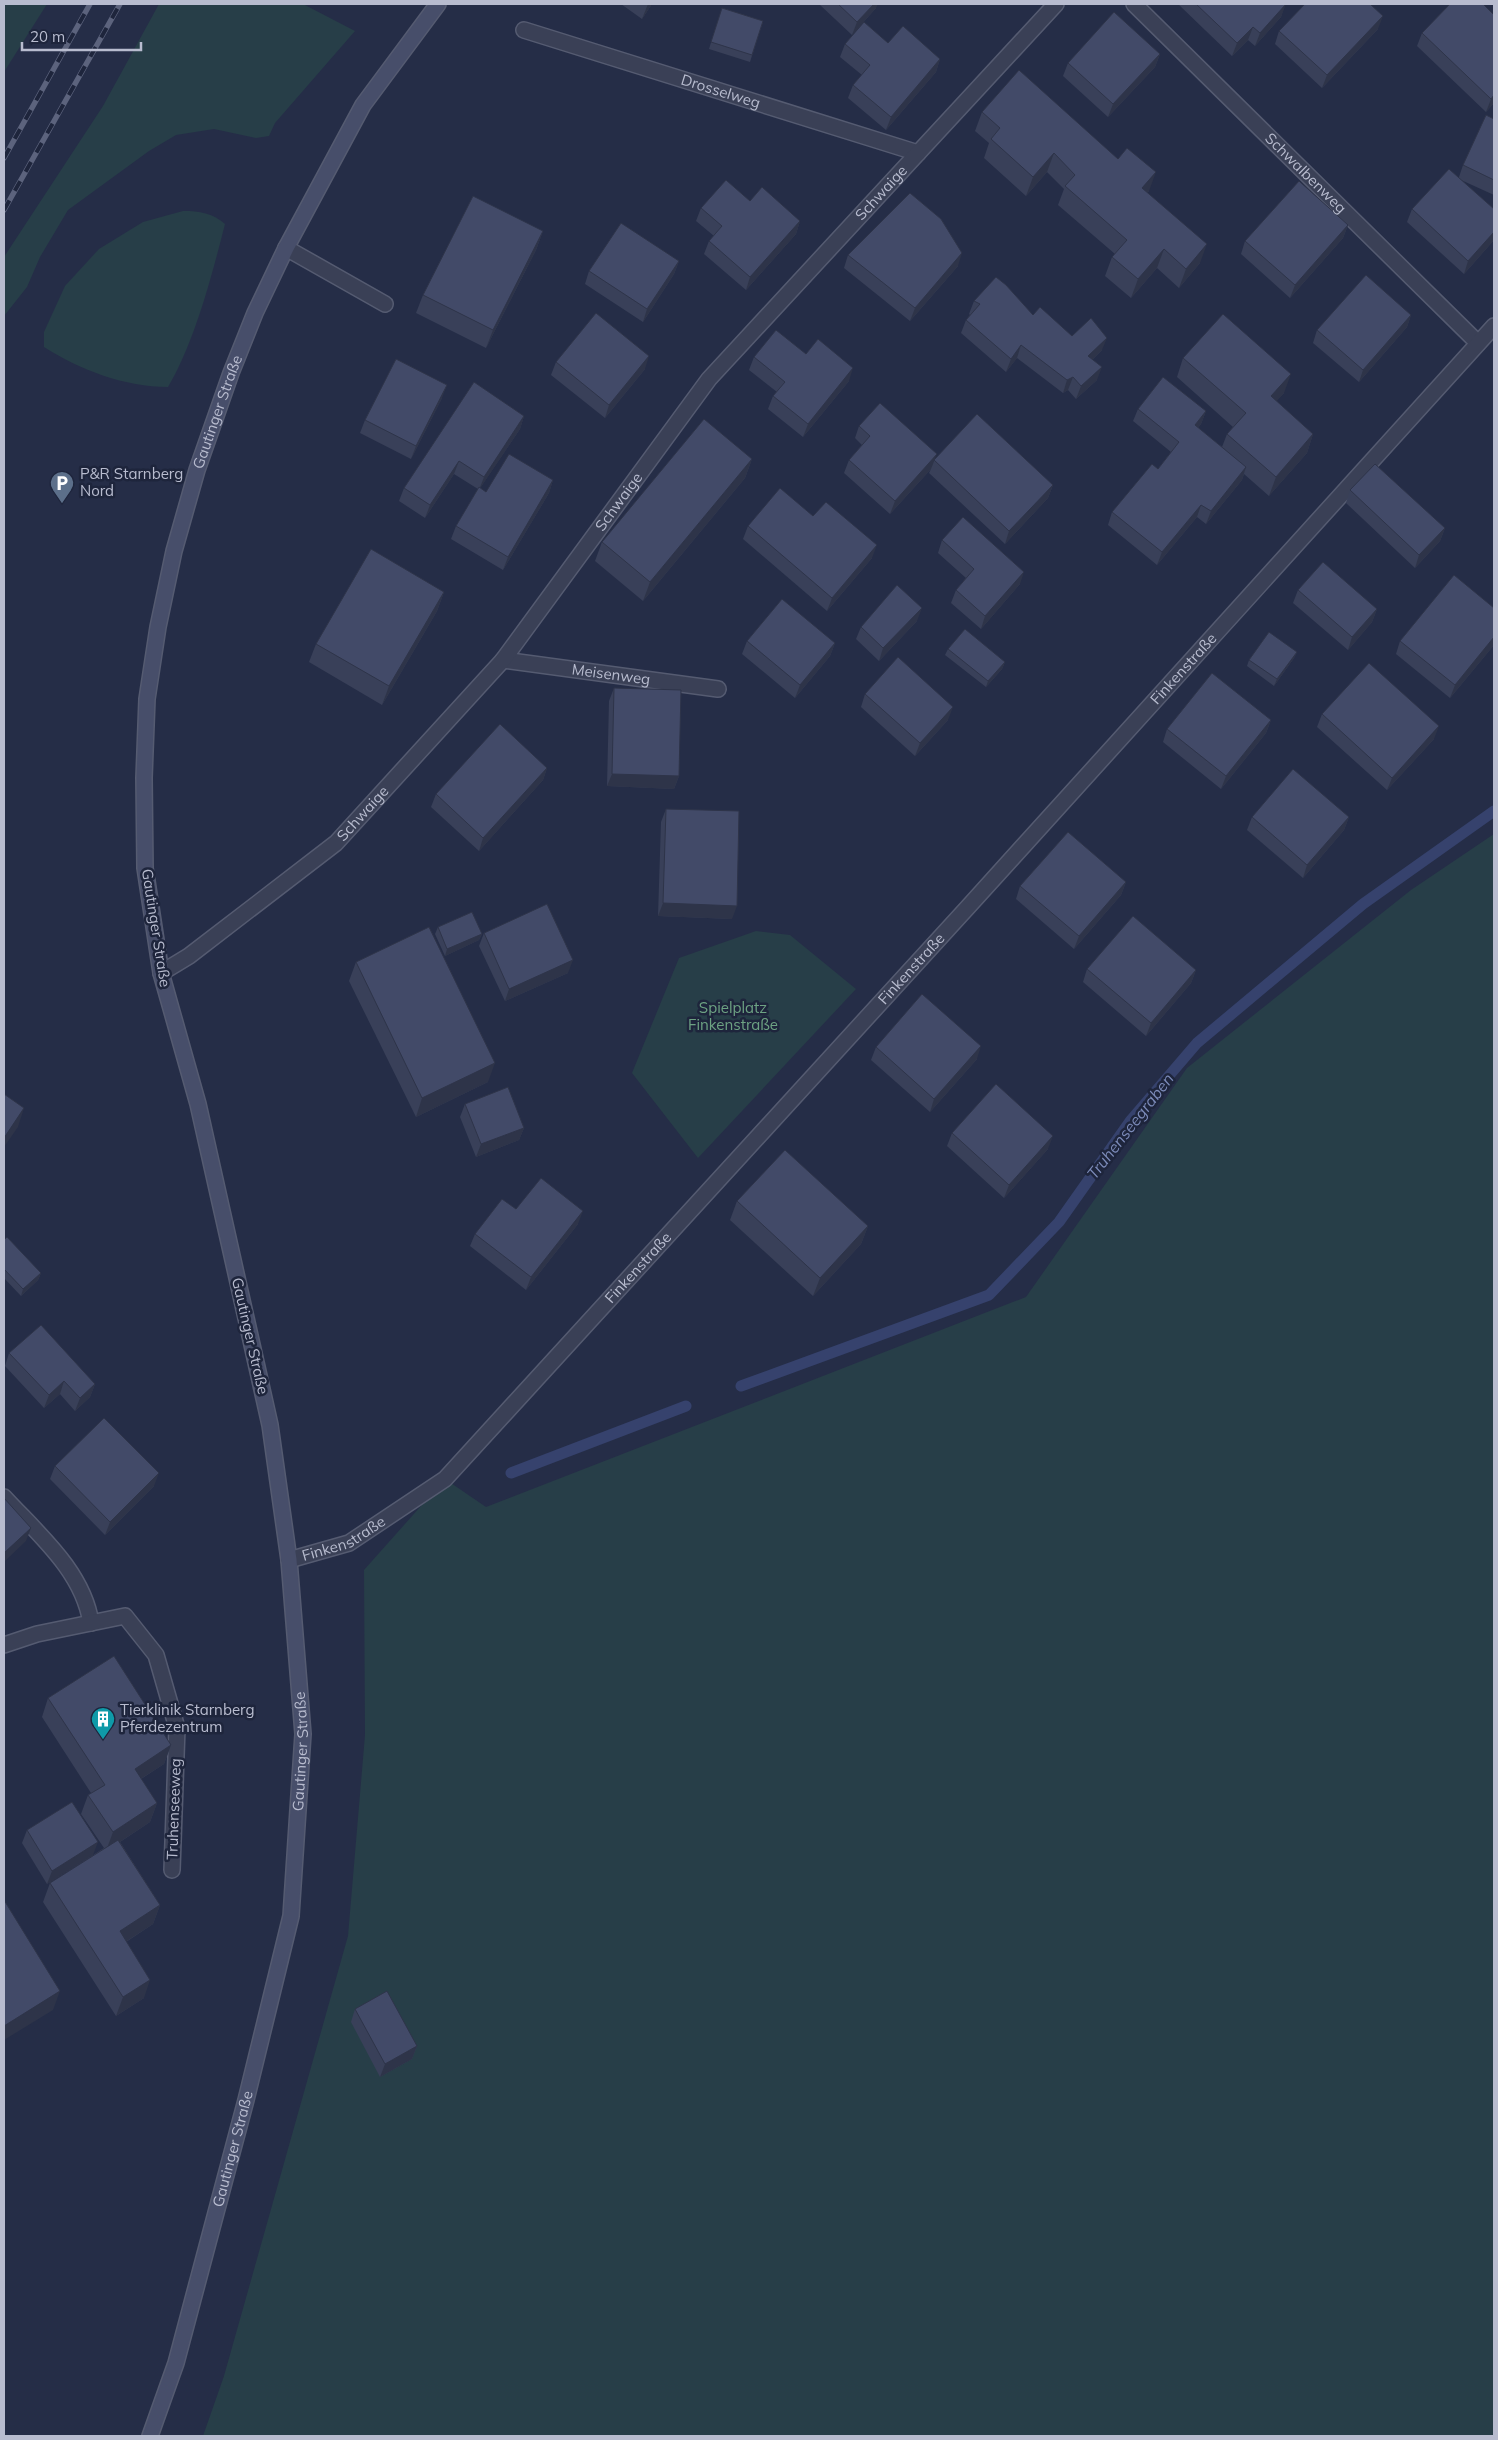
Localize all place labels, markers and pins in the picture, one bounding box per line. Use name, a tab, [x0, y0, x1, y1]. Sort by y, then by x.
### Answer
place label: P&R Starnberg Nord	[80, 464, 183, 500]
parking icon: P&R Starnberg Nord	[49, 470, 75, 504]
place label: Tierklinik Starnberg Pferdezentrum	[120, 1700, 254, 1736]
building icon: Tierklinik Starnberg Pferdezentrum	[90, 1706, 116, 1740]

